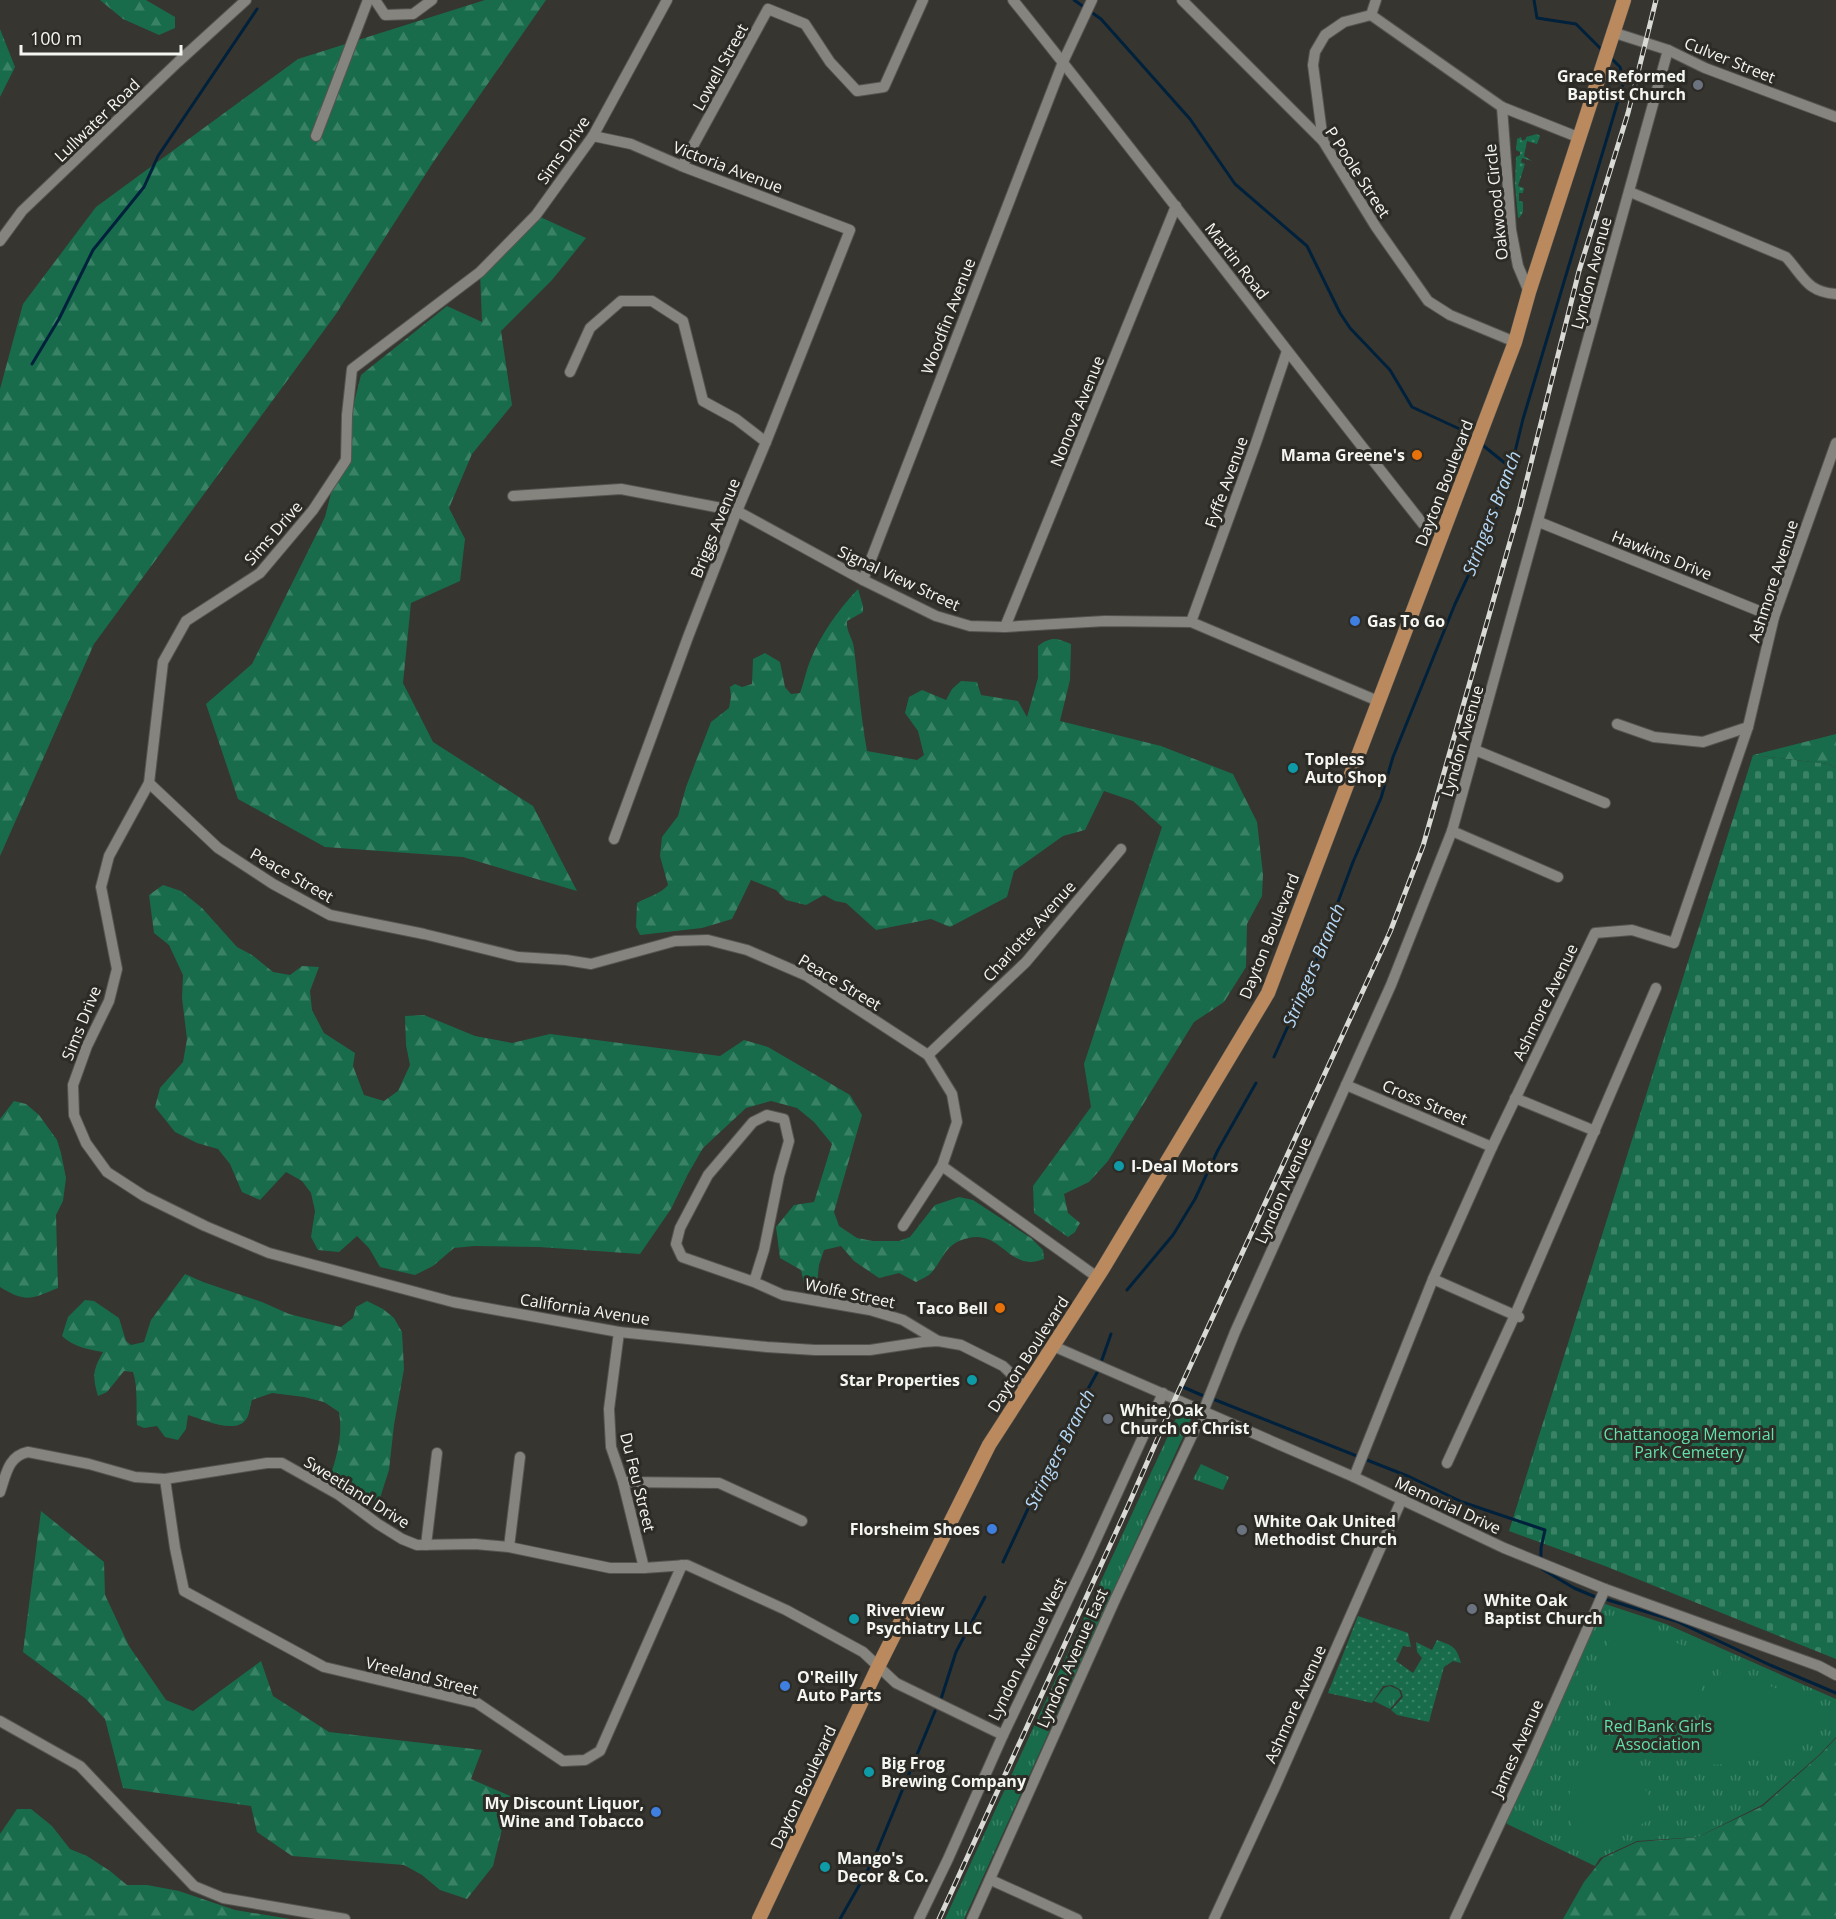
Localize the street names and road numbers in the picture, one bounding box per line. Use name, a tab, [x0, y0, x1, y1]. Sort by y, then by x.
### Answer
street label: Lowell Street	[687, 19, 753, 114]
street label: Culver Street	[1681, 32, 1779, 88]
street label: Lullwater Road	[49, 74, 145, 166]
street label: Sims Drive	[531, 112, 595, 188]
street label: P Poole Street	[1320, 122, 1396, 222]
street label: Victoria Avenue	[670, 136, 786, 198]
street label: Oakwood Circle	[1479, 143, 1513, 261]
street label: Lyndon Avenue	[1565, 214, 1617, 332]
street label: Martin Road	[1200, 218, 1274, 304]
street label: Woodfin Avenue	[916, 255, 980, 377]
street label: Nonova Avenue	[1045, 352, 1109, 470]
street label: Dayton Boulevard	[1410, 417, 1478, 549]
street label: Fyffe Avenue	[1199, 433, 1253, 531]
street label: Briggs Avenue	[685, 475, 745, 581]
street label: Sims Drive	[239, 496, 307, 570]
street label: Ashmore Avenue	[1743, 517, 1803, 645]
street label: Hawkins Drive	[1609, 525, 1715, 585]
street label: Signal View Street	[834, 540, 964, 616]
street label: Lyndon Avenue	[1436, 683, 1488, 799]
street label: Peace Street	[246, 842, 338, 908]
street label: Dayton Boulevard	[1234, 870, 1304, 1002]
street label: Charlotte Avenue	[978, 876, 1080, 986]
street label: Ashmore Avenue	[1507, 940, 1583, 1064]
street label: Peace Street	[794, 949, 886, 1016]
street label: Sims Drive	[56, 982, 106, 1064]
street label: Cross Street	[1379, 1074, 1471, 1130]
street label: Lyndon Avenue	[1250, 1133, 1316, 1247]
street label: Wolfe Street	[803, 1273, 897, 1313]
street label: California Avenue	[518, 1288, 652, 1330]
street label: Dayton Boulevard	[982, 1292, 1074, 1416]
street label: Du Feu Street	[615, 1430, 661, 1534]
street label: Sweetland Drive	[300, 1451, 414, 1533]
street label: Memorial Drive	[1391, 1471, 1505, 1539]
street label: Lyndon Avenue West	[983, 1574, 1071, 1724]
street label: Lyndon Avenue East	[1031, 1584, 1113, 1731]
street label: Ashmore Avenue	[1259, 1641, 1331, 1767]
street label: Vreeland Street	[363, 1651, 481, 1701]
street label: James Avenue	[1485, 1696, 1548, 1802]
street label: Dayton Boulevard	[765, 1722, 841, 1852]

